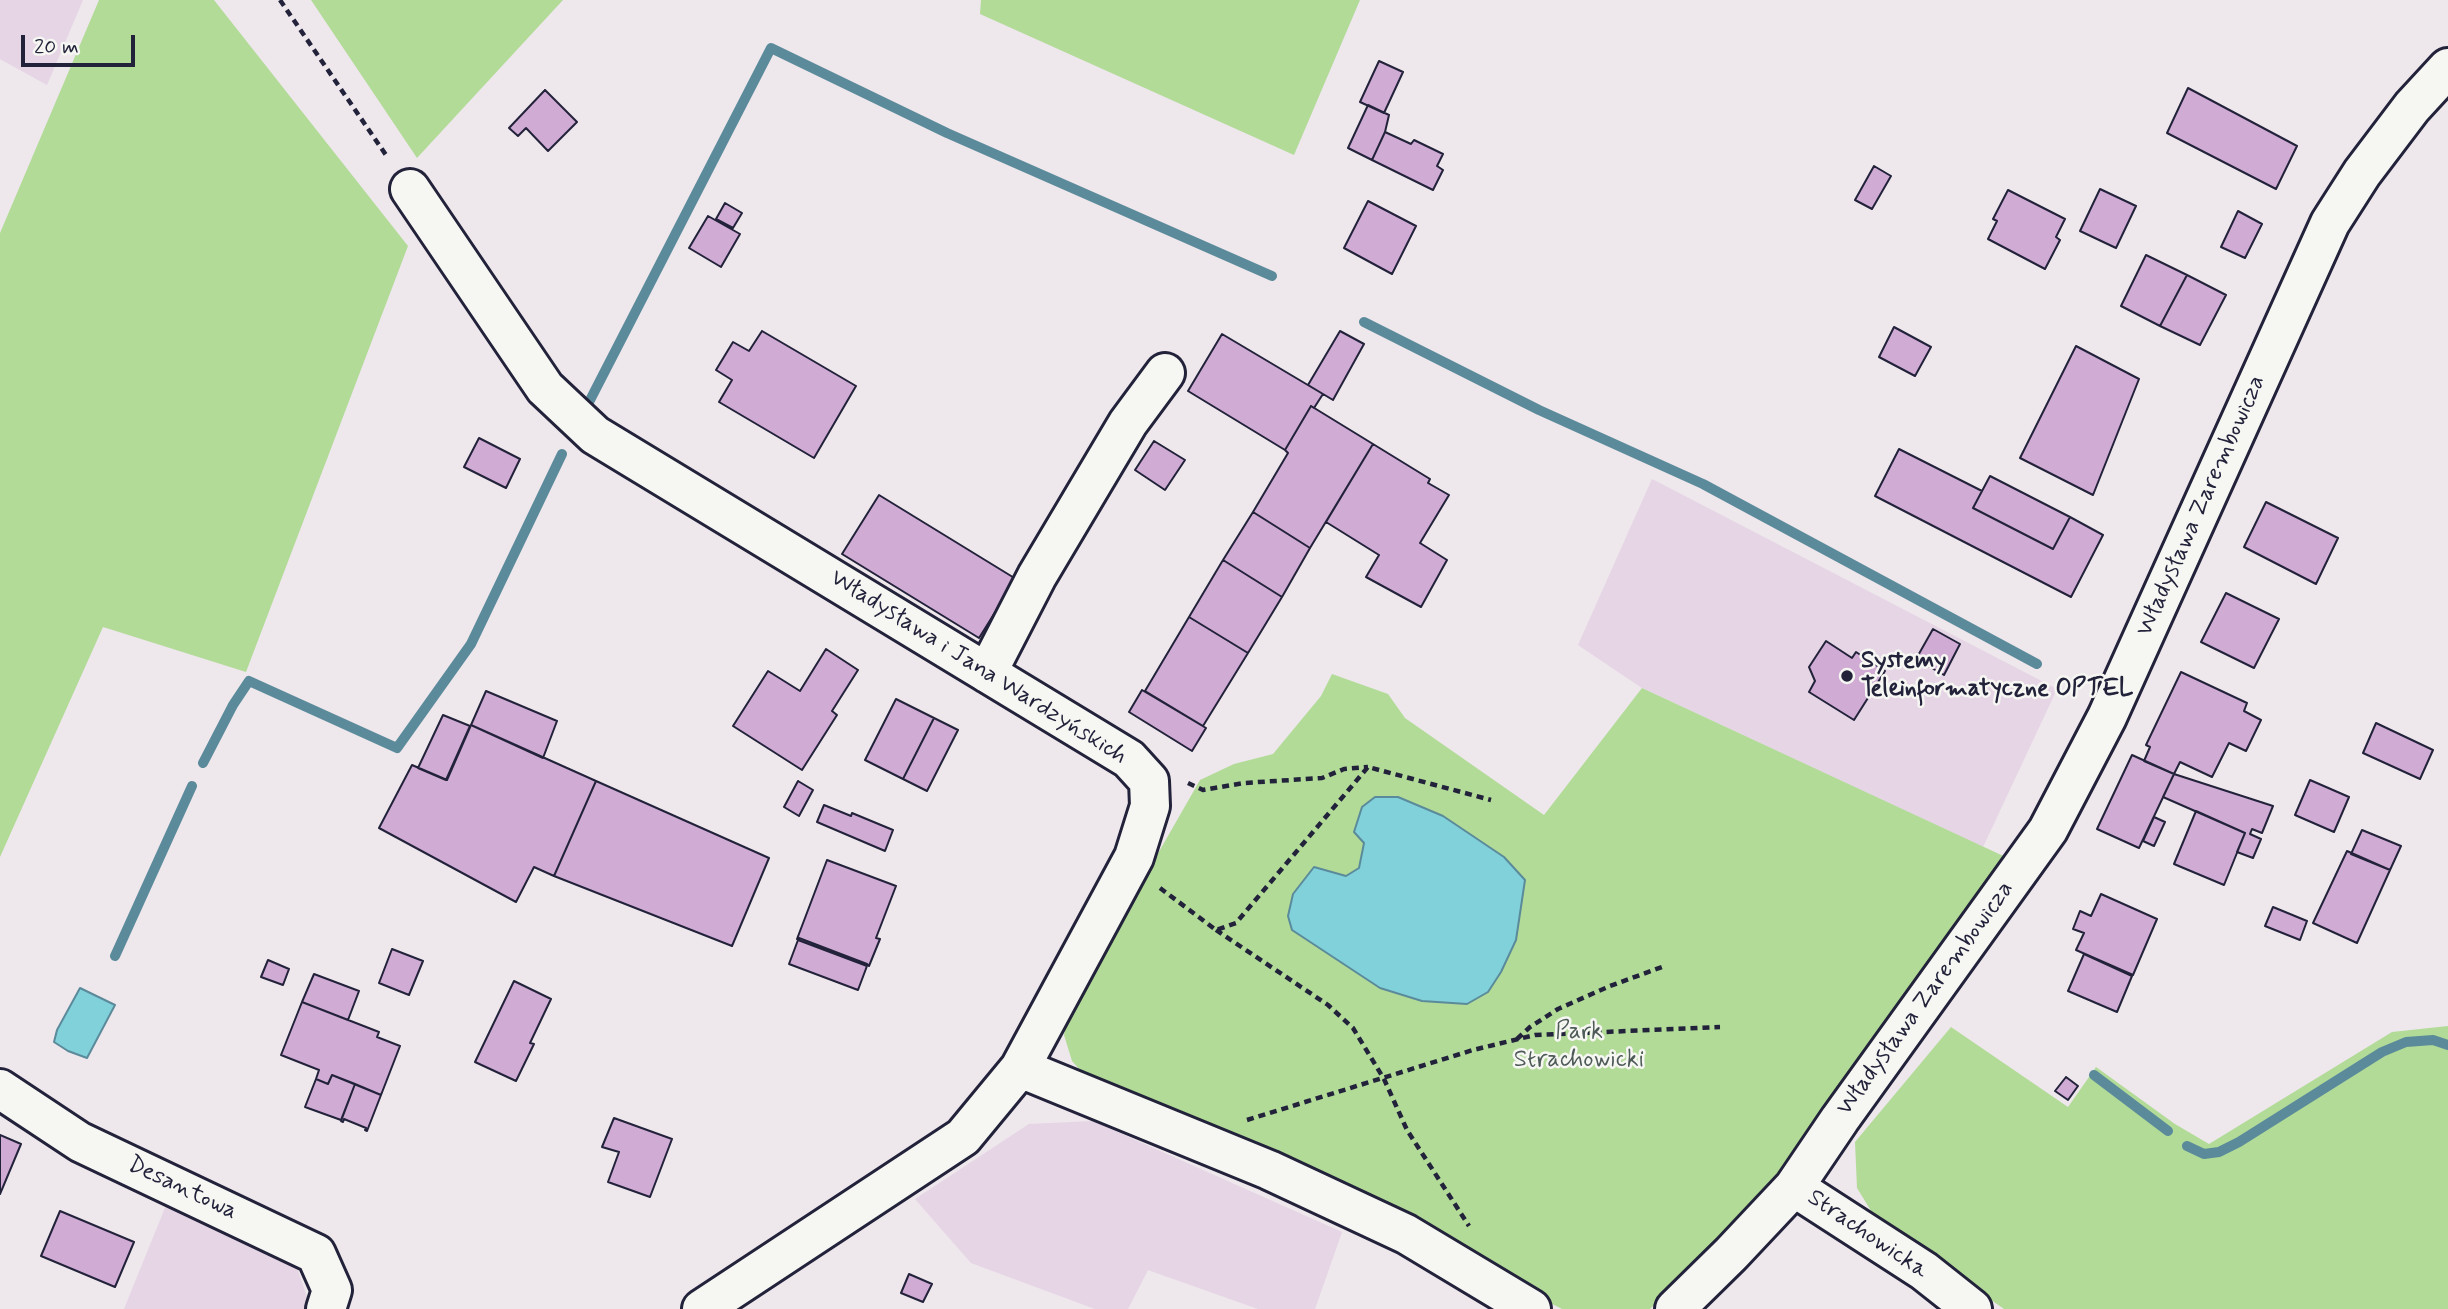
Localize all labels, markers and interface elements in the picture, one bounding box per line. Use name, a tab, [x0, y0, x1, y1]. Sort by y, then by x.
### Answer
scale bar	[24, 21, 138, 65]
text: 20 m	[34, 33, 79, 61]
street label: Władysława Zarembowicza	[2131, 371, 2273, 641]
street label: Władysława i Jana Wardzyńskich	[824, 564, 1132, 772]
place label: Systemy Teleinformatyczne OPTEL	[1861, 648, 2134, 704]
marker: Systemy Teleinformatyczne OPTEL	[1839, 668, 1855, 684]
street label: Władysława Zarembowicza	[1831, 876, 2021, 1122]
park label: Park Strachowicki	[1514, 1019, 1644, 1075]
street label: Desantowa	[123, 1151, 241, 1227]
street label: Strachowicka	[1801, 1184, 1933, 1286]

